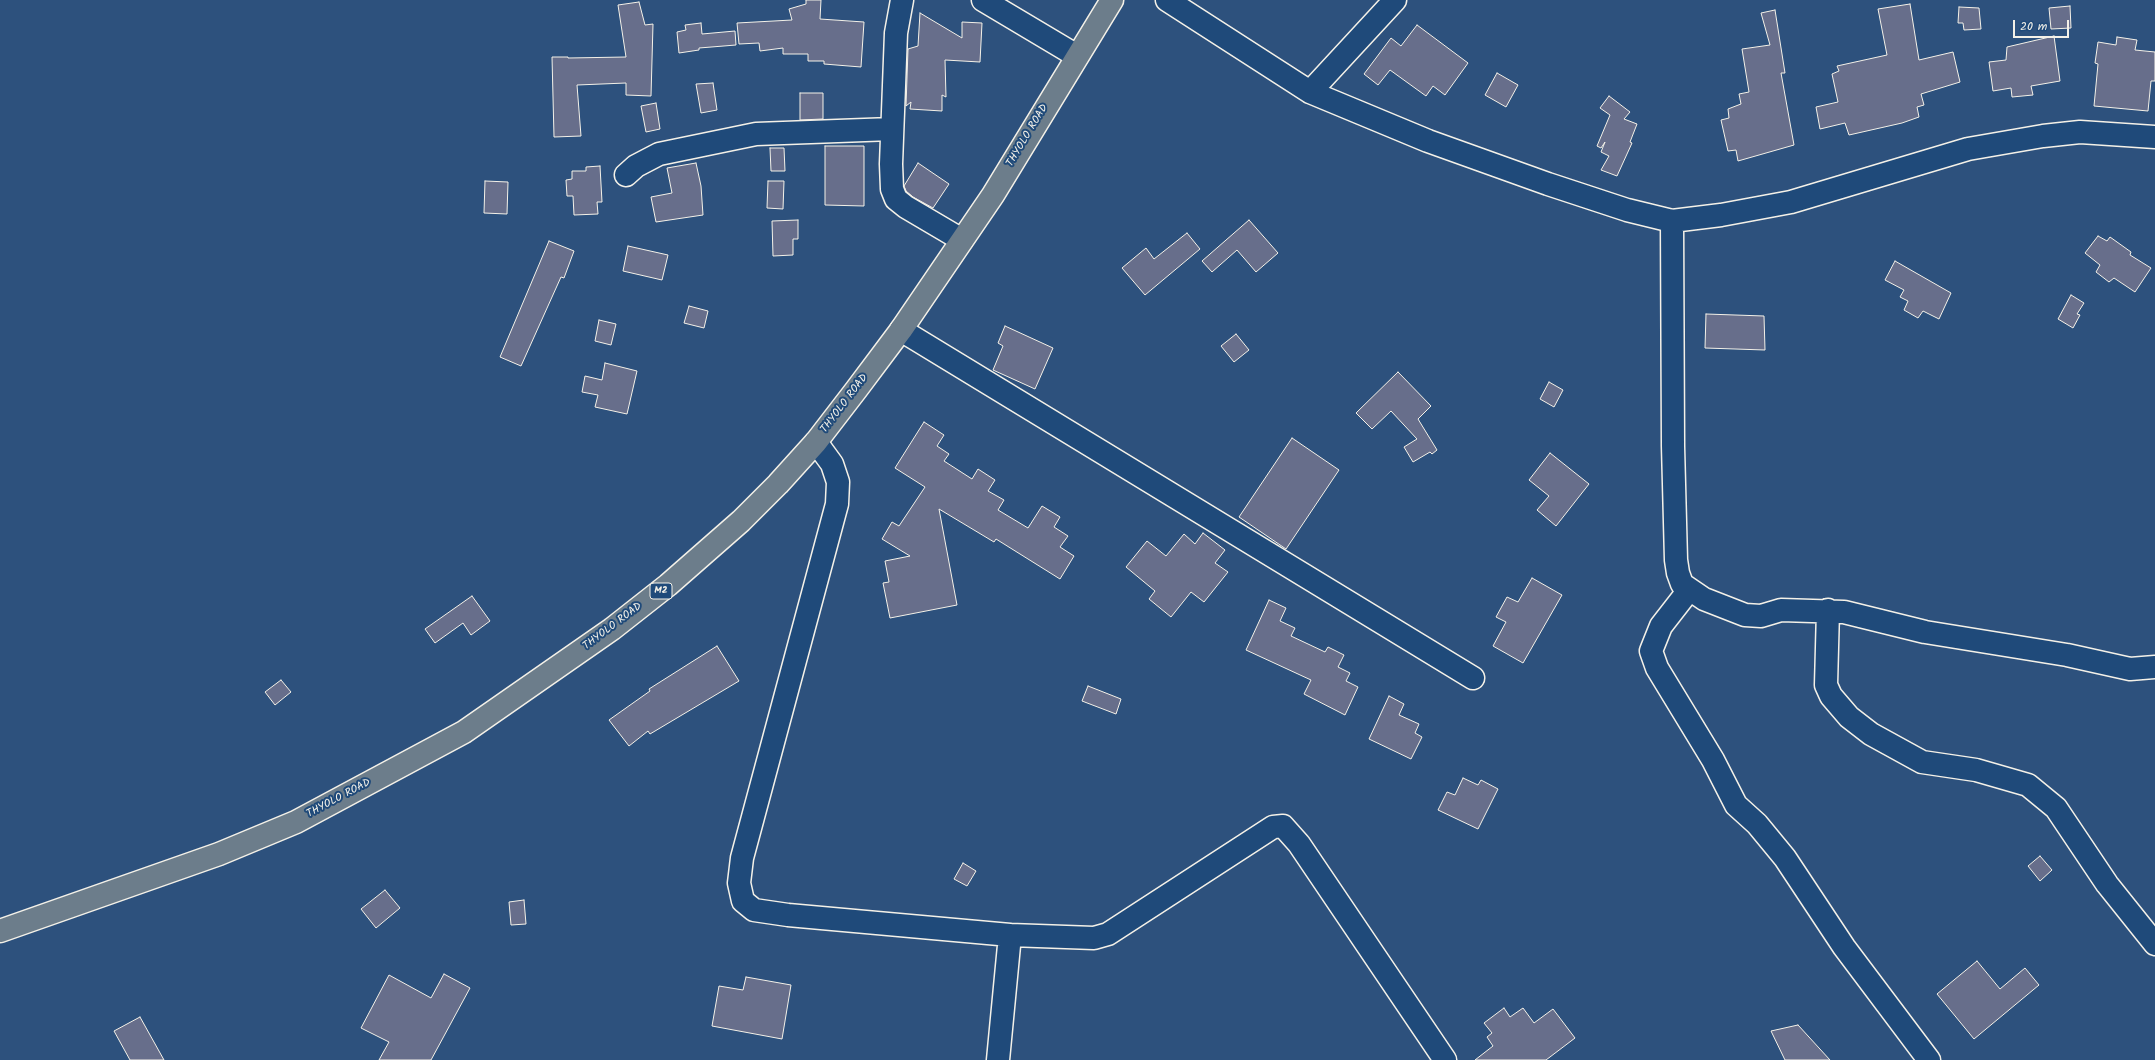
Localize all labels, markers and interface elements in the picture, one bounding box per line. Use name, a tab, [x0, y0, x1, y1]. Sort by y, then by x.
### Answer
scale bar	[2015, 12, 2071, 38]
text: 20 m	[2020, 17, 2047, 36]
street label: THYOLO ROAD	[1004, 102, 1052, 170]
street label: THYOLO ROAD	[819, 372, 871, 436]
road number: M2	[650, 583, 672, 599]
street label: THYOLO ROAD	[581, 601, 645, 653]
street label: THYOLO ROAD	[305, 777, 373, 821]

